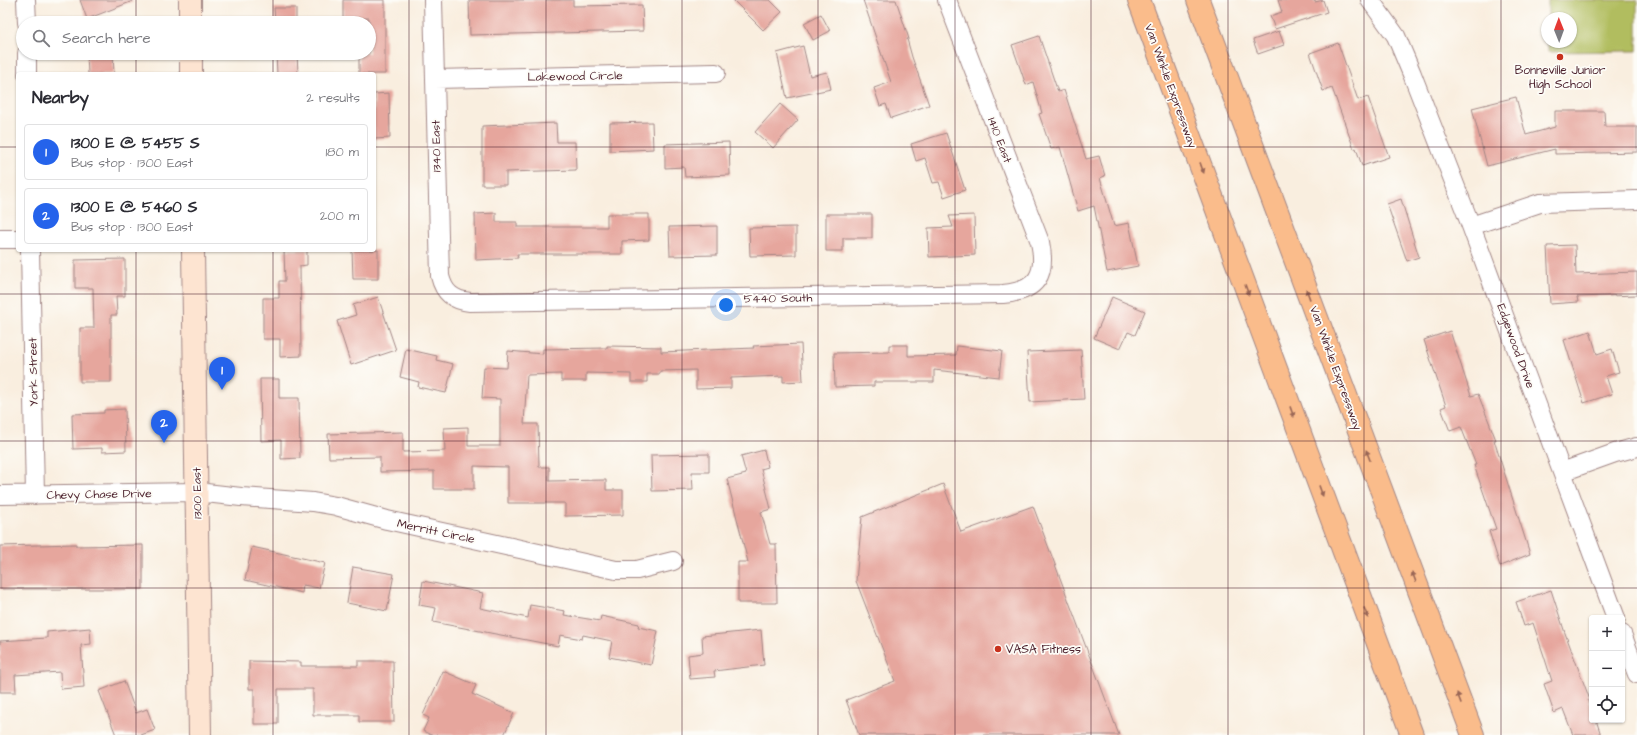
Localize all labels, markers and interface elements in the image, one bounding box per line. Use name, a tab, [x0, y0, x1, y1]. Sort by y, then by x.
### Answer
north arrow	[1541, 12, 1577, 48]
search box	[16, 16, 376, 60]
street label: Van Winkle Expressway	[1139, 22, 1201, 151]
icon: search	[30, 27, 52, 49]
text: Search here	[62, 28, 151, 49]
marker: Bonneville Junior High School	[1555, 52, 1565, 62]
place label: Bonneville Junior High School	[1515, 62, 1606, 94]
street label: Lakewood Circle	[527, 67, 623, 86]
text: Nearby	[32, 86, 89, 110]
text: 2 results	[306, 89, 360, 107]
street label: 1410 East	[983, 115, 1016, 166]
street label: 1340 East	[428, 120, 445, 172]
text: 1300 E @ 5455 S	[71, 133, 200, 154]
text: 1	[45, 143, 47, 161]
text: 180 m	[325, 143, 359, 161]
text: Bus stop · 1300 East	[71, 154, 193, 172]
one-way arrow	[1199, 162, 1205, 174]
text: 1300 E @ 5460 S	[71, 197, 197, 218]
text: 2	[42, 207, 50, 225]
text: 200 m	[320, 207, 359, 225]
text: Bus stop · 1300 East	[71, 218, 193, 236]
one-way arrow	[1244, 284, 1250, 296]
one-way arrow	[1305, 287, 1311, 299]
street label: 5440 South	[744, 289, 812, 308]
your location	[716, 295, 736, 315]
street label: Edgewood Drive	[1491, 301, 1539, 392]
street label: Van Winkle Expressway	[1304, 304, 1366, 433]
street label: York Street	[24, 337, 43, 407]
pin: 1	[209, 357, 235, 390]
one-way arrow	[1289, 406, 1295, 418]
pin: 2	[151, 410, 177, 443]
one-way arrow	[1365, 449, 1371, 461]
street label: 1300 East	[189, 467, 206, 519]
street label: Chevy Chase Drive	[46, 485, 152, 505]
one-way arrow	[1319, 485, 1325, 497]
street label: Merritt Circle	[396, 515, 477, 548]
one-way arrow	[1410, 570, 1416, 582]
one-way arrow	[1364, 607, 1370, 619]
map controls	[1589, 615, 1625, 723]
button: +	[1589, 615, 1625, 651]
place label: VASA Fitness	[1006, 641, 1081, 658]
marker: VASA Fitness	[993, 644, 1003, 654]
button: −	[1589, 651, 1625, 687]
button: locate	[1589, 687, 1625, 723]
one-way arrow	[1456, 692, 1462, 704]

